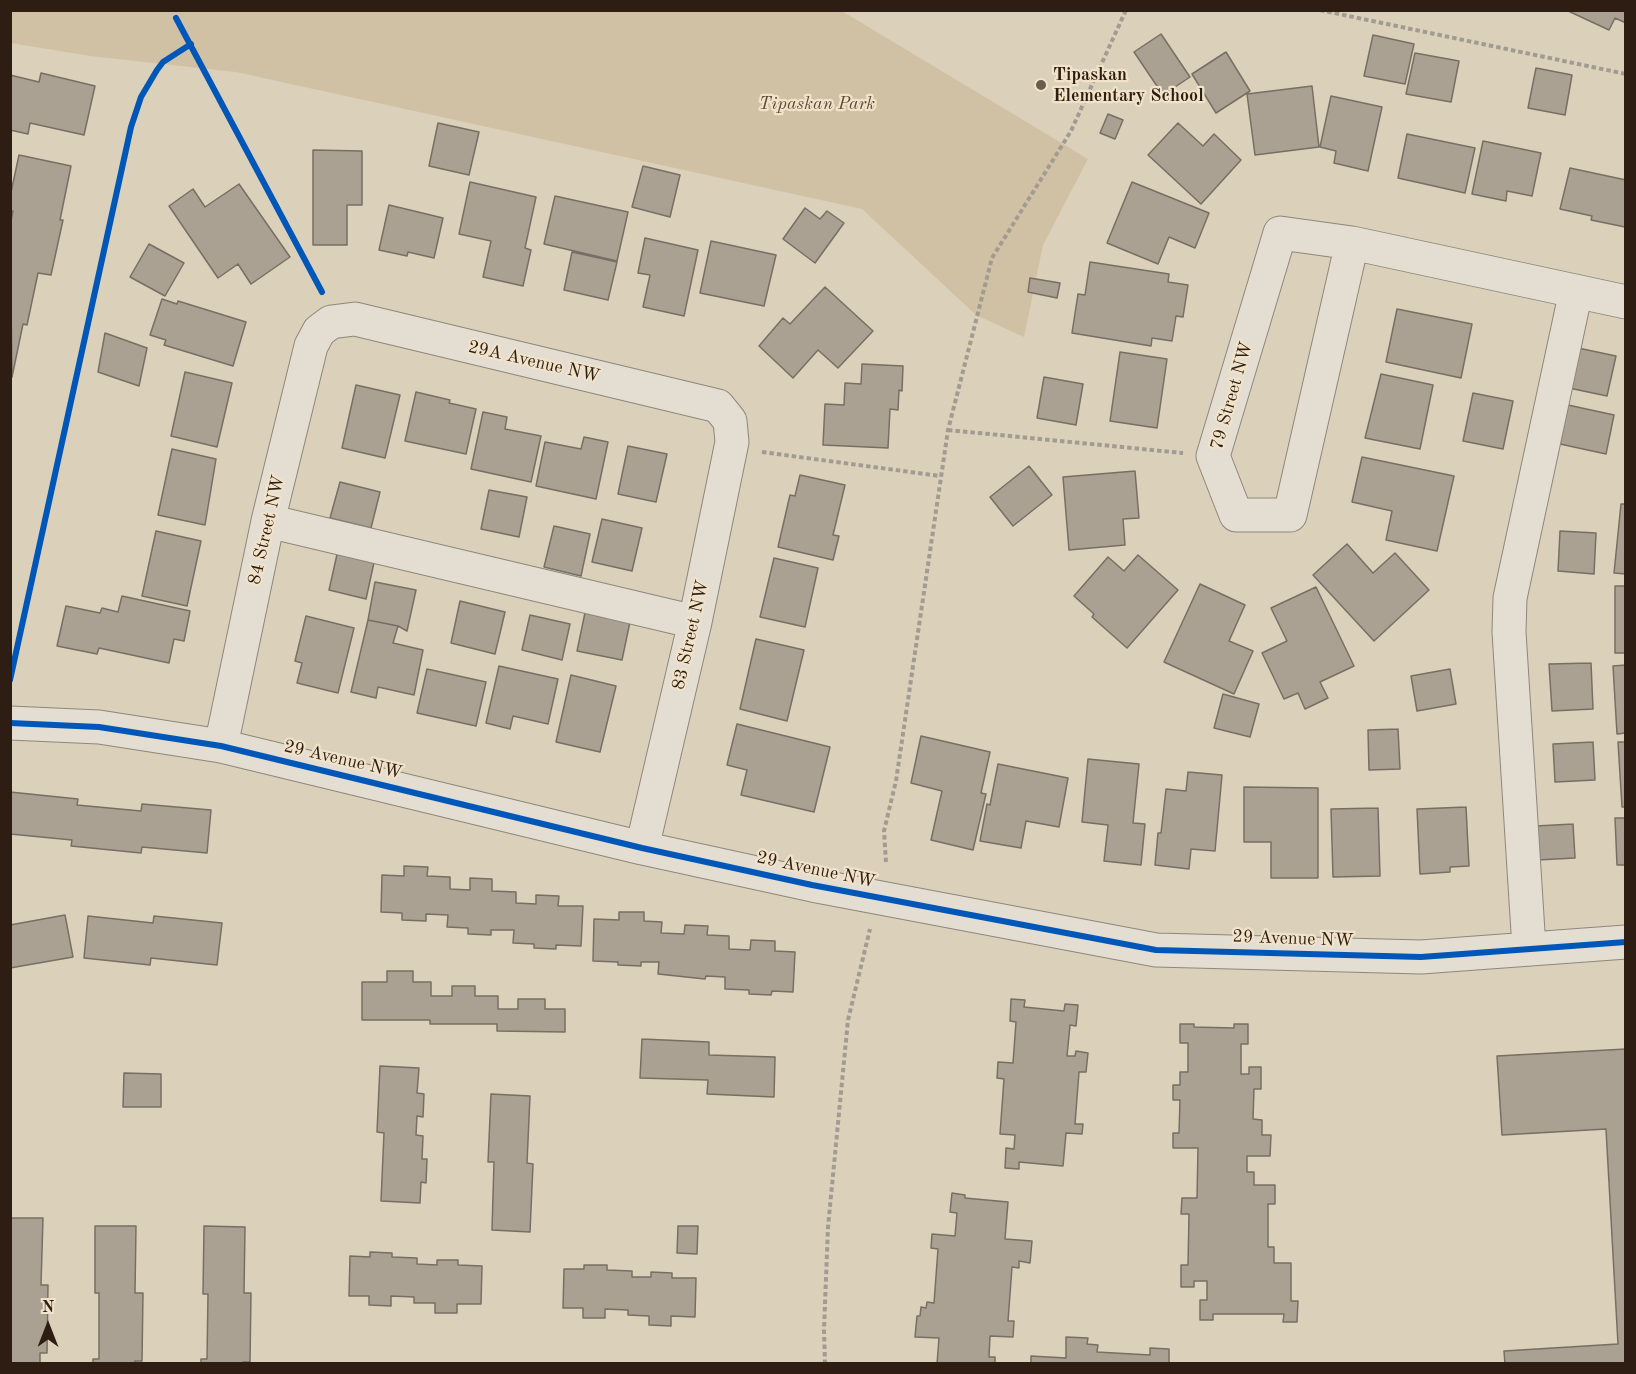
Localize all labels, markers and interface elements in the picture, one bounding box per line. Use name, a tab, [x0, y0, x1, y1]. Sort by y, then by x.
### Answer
place label: Tipaskan Elementary School	[1053, 64, 1204, 106]
marker: Tipaskan Elementary School	[1034, 78, 1048, 92]
park label: Tipaskan Park	[759, 93, 875, 115]
street label: 29A Avenue NW	[466, 336, 602, 388]
street label: 79 Street NW	[1206, 339, 1258, 453]
street label: 84 Street NW	[244, 473, 290, 587]
street label: 83 Street NW	[668, 578, 714, 692]
street label: 29 Avenue NW	[282, 736, 404, 784]
street label: 29 Avenue NW	[754, 847, 878, 893]
street label: 29 Avenue NW	[1232, 926, 1354, 952]
north arrow	[18, 1296, 78, 1356]
text: N	[42, 1300, 54, 1316]

